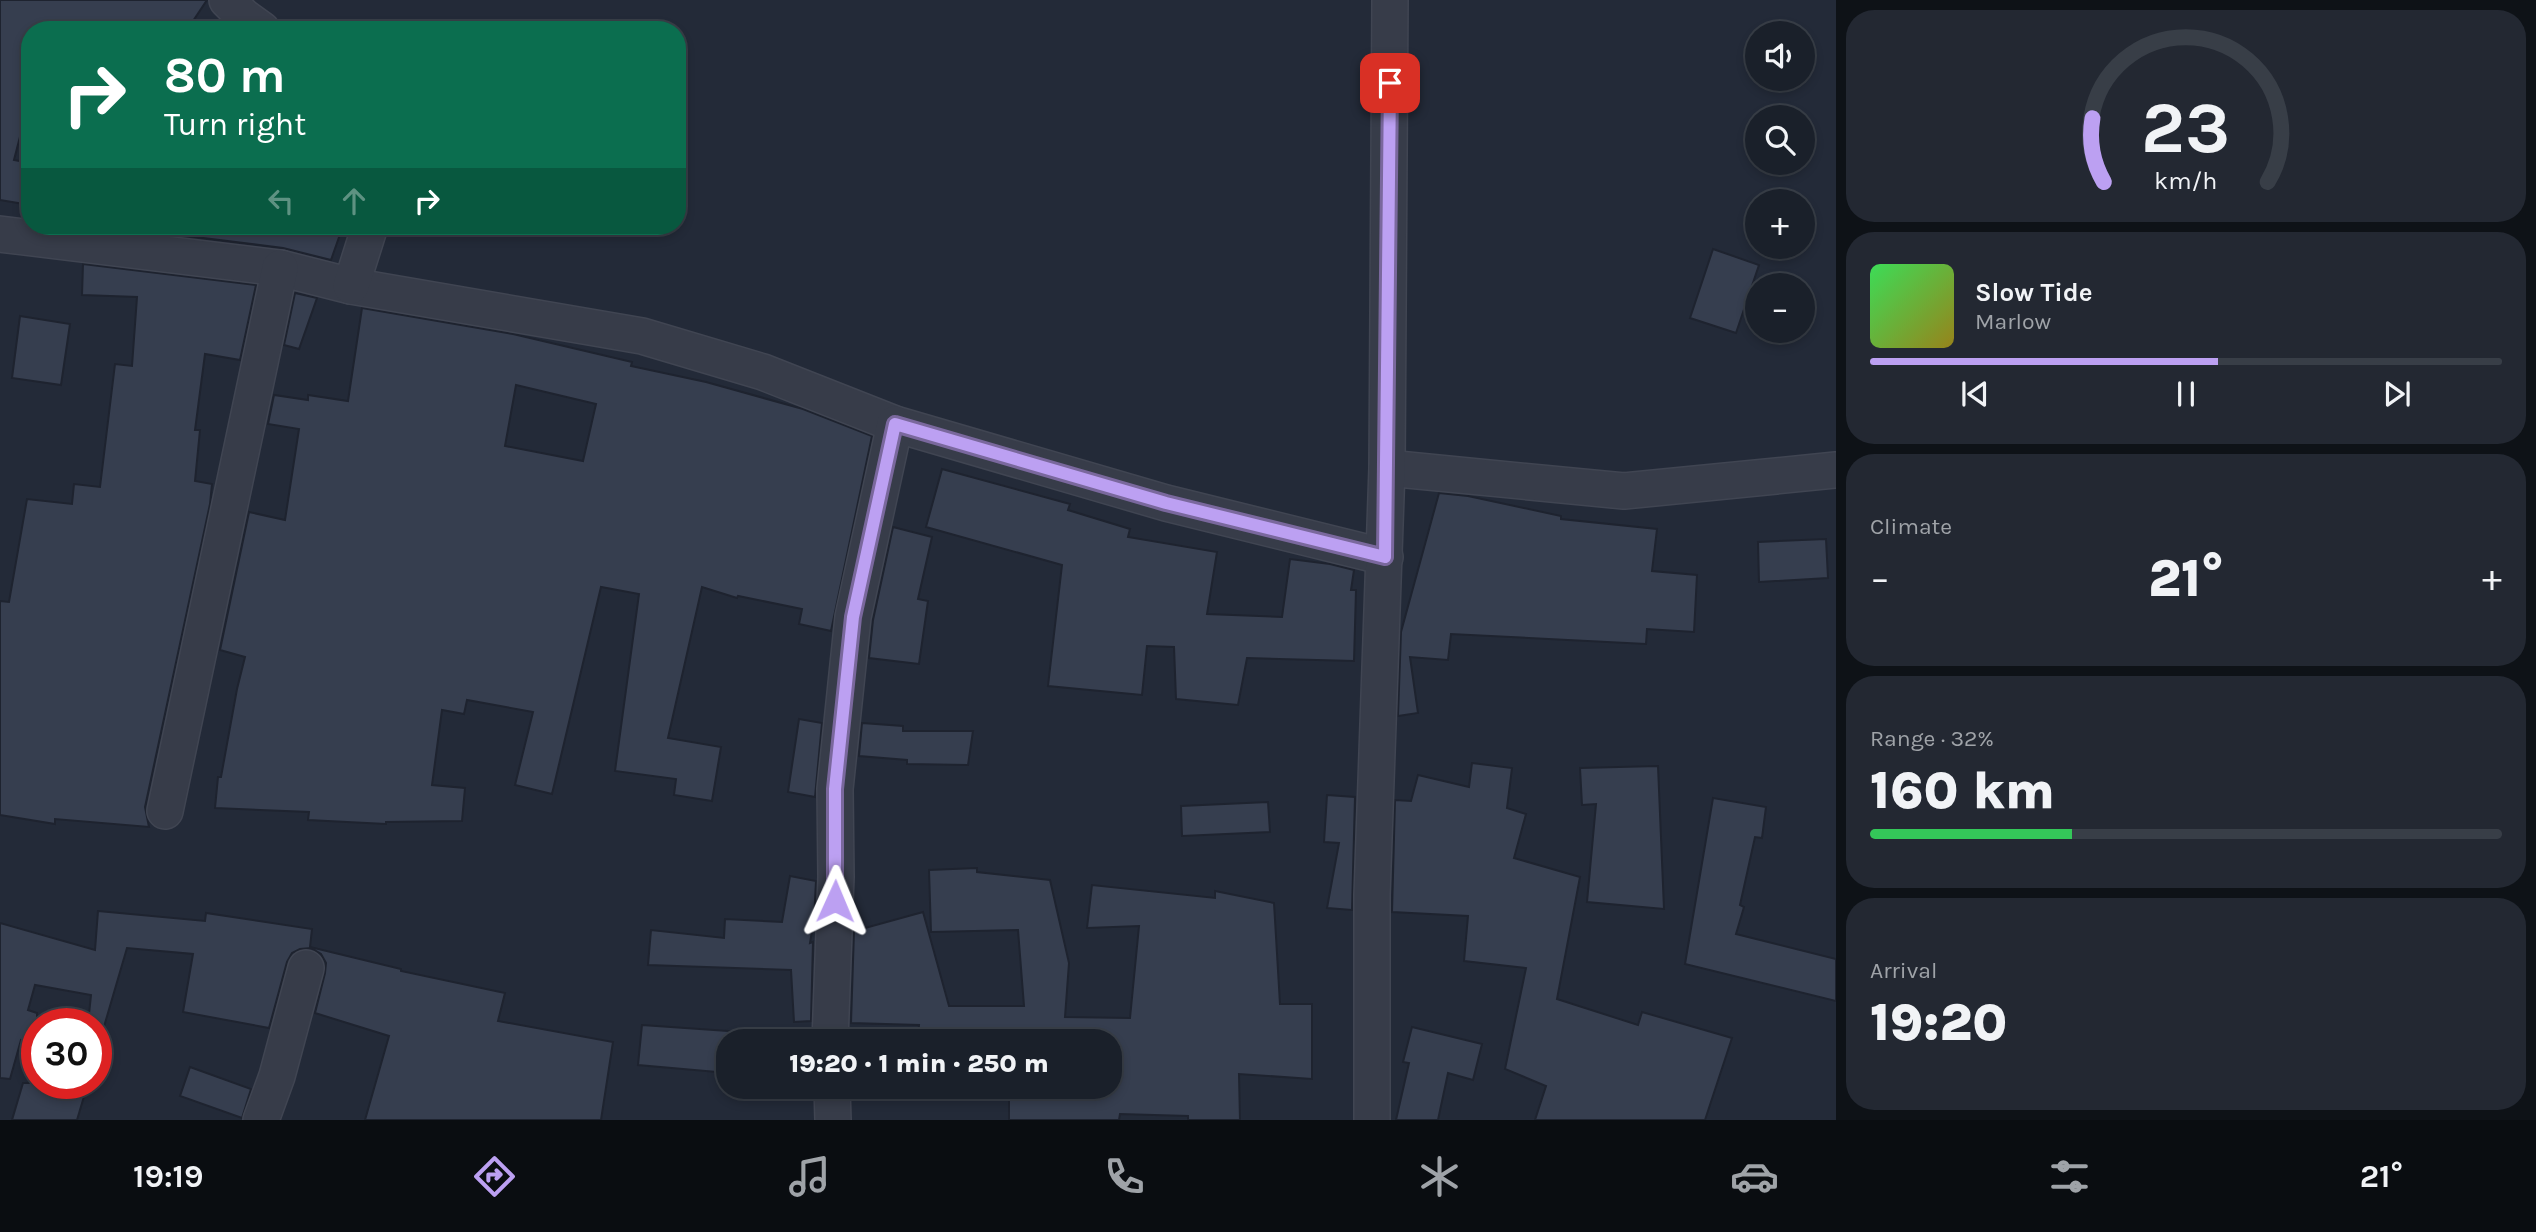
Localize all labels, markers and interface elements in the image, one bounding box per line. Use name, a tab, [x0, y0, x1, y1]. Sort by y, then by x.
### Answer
map controls	[1745, 21, 1815, 343]
button: sound	[1745, 21, 1815, 91]
text: 80 m	[164, 47, 286, 104]
icon: right	[49, 49, 140, 140]
pin	[1360, 53, 1420, 113]
icon: arrive	[1371, 64, 1409, 102]
text: 23	[2141, 85, 2231, 170]
button: search	[1745, 105, 1815, 175]
text: Turn right	[164, 106, 306, 143]
text: km/h	[2154, 166, 2218, 195]
icon: left	[262, 182, 300, 220]
icon: ahead	[335, 182, 373, 220]
icon: right	[408, 182, 446, 220]
button: +	[1745, 189, 1815, 259]
button: −	[1745, 273, 1815, 343]
text: Slow Tide	[1975, 277, 2093, 308]
text: Marlow	[1975, 308, 2051, 335]
icon: previous	[1956, 375, 1994, 413]
icon: pause	[2167, 375, 2205, 413]
icon: next	[2378, 375, 2416, 413]
text: Climate	[1870, 513, 1952, 540]
text: 21°	[2148, 548, 2224, 609]
text: −	[1870, 556, 1890, 601]
text: +	[2482, 556, 2502, 601]
text: Range · 32%	[1870, 725, 1994, 752]
text: 160 km	[1870, 760, 2055, 821]
position arrow	[798, 864, 872, 938]
text: Arrival	[1870, 957, 1937, 984]
text: 19:20	[1870, 992, 2007, 1053]
speed limit sign: 30	[21, 1008, 112, 1099]
text: 19:20 · 1 min · 250 m	[789, 1048, 1049, 1079]
icon: directions	[470, 1152, 519, 1201]
icon: music	[785, 1152, 834, 1201]
icon: phone	[1100, 1152, 1149, 1201]
icon: climate	[1415, 1152, 1464, 1201]
icon: car	[1730, 1152, 1779, 1201]
icon: filters	[2045, 1152, 2094, 1201]
text: 19:19	[133, 1158, 204, 1195]
text: 21°	[2360, 1158, 2403, 1195]

